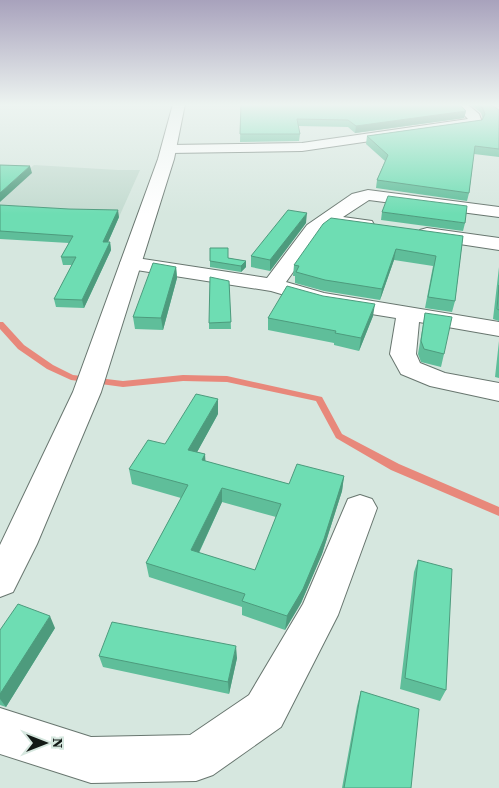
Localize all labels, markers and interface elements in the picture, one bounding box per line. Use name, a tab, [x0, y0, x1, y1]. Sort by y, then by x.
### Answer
north arrow	[20, 718, 70, 768]
text: N	[48, 738, 68, 748]

